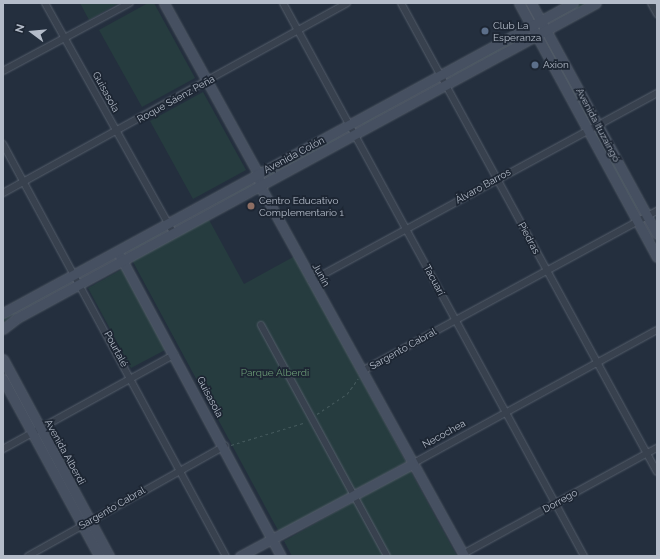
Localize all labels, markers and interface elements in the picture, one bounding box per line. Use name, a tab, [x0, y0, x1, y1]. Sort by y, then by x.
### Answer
north arrow	[12, 12, 52, 52]
place label: Club La Esperanza	[493, 19, 541, 42]
text: N	[13, 23, 27, 34]
marker: Club La Esperanza	[480, 26, 490, 36]
place label: Axion	[543, 59, 569, 71]
marker: Axion	[530, 60, 540, 70]
street label: Guisasola	[90, 70, 122, 114]
street label: Roque Sáenz Peña	[135, 73, 217, 125]
street label: Avenida Ituzaingó	[573, 86, 623, 164]
street label: Avenida Colón	[262, 134, 326, 176]
street label: Álvaro Barros	[453, 166, 513, 206]
place label: Centro Educativo Complementario 1	[259, 194, 344, 218]
marker: Centro Educativo Complementario 1	[246, 201, 256, 211]
street label: Piedras	[516, 220, 542, 256]
street label: Junín	[310, 261, 332, 289]
street label: Tacuarí	[421, 263, 447, 297]
street label: Sargento Cabral	[367, 326, 439, 372]
street label: Pourtalé	[102, 329, 130, 369]
park label: Parque Alberdi	[241, 367, 309, 379]
street label: Guisasola	[194, 375, 226, 419]
street label: Avenida Alberdi	[42, 417, 88, 487]
street label: Necochea	[420, 417, 468, 451]
street label: Sargento Cabral	[77, 484, 147, 532]
street label: Dorrego	[540, 487, 580, 515]

